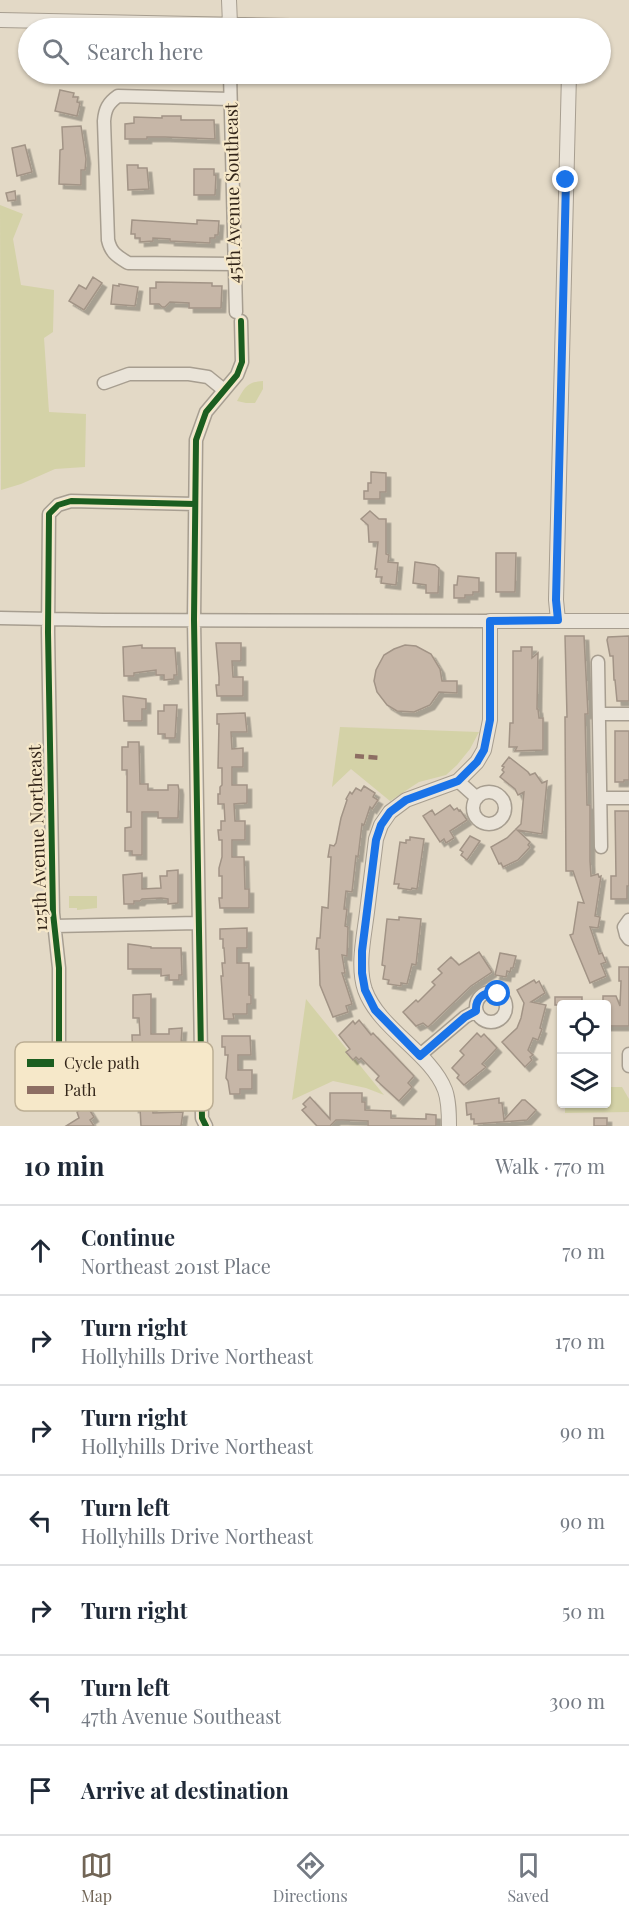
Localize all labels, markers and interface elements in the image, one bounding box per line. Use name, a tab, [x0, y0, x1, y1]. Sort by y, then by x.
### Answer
search box	[18, 18, 611, 84]
icon: search	[39, 35, 72, 68]
text: Search here	[87, 36, 203, 66]
street label: 45th Avenue Southeast	[218, 102, 246, 283]
route end	[552, 166, 578, 192]
street label: 125th Avenue Northeast	[22, 743, 52, 932]
route start	[484, 980, 510, 1006]
map controls	[557, 1000, 611, 1108]
button: locate	[557, 1000, 611, 1054]
legend	[15, 1042, 213, 1111]
text: Cycle path	[64, 1052, 140, 1073]
button: layers	[557, 1054, 611, 1108]
text: Path	[64, 1079, 97, 1100]
text: 10 min	[24, 1148, 104, 1183]
text: Walk · 770 m	[495, 1152, 605, 1179]
text: Continue	[81, 1222, 175, 1252]
icon: ahead	[24, 1234, 57, 1267]
text: 70 m	[562, 1237, 605, 1264]
text: Northeast 201st Place	[81, 1252, 271, 1279]
text: Turn right	[81, 1312, 187, 1342]
icon: right	[24, 1324, 57, 1357]
text: 170 m	[555, 1327, 605, 1354]
text: Hollyhills Drive Northeast	[81, 1342, 313, 1369]
text: Turn right	[81, 1402, 187, 1432]
icon: right	[24, 1414, 57, 1447]
text: 90 m	[560, 1417, 605, 1444]
text: Hollyhills Drive Northeast	[81, 1432, 313, 1459]
text: Turn left	[81, 1492, 170, 1522]
icon: left	[24, 1504, 57, 1537]
text: 90 m	[560, 1507, 605, 1534]
text: Hollyhills Drive Northeast	[81, 1522, 313, 1549]
icon: right	[24, 1594, 57, 1627]
text: Turn right	[81, 1595, 187, 1625]
text: 50 m	[562, 1597, 605, 1624]
text: Turn left	[81, 1672, 170, 1702]
icon: left	[24, 1684, 57, 1717]
text: 300 m	[549, 1687, 605, 1714]
text: 47th Avenue Southeast	[81, 1702, 281, 1729]
icon: arrive	[24, 1774, 57, 1807]
text: Arrive at destination	[81, 1775, 289, 1805]
tab: Map	[80, 1849, 113, 1906]
tab: Directions	[273, 1849, 348, 1906]
tab: Saved	[507, 1849, 549, 1906]

